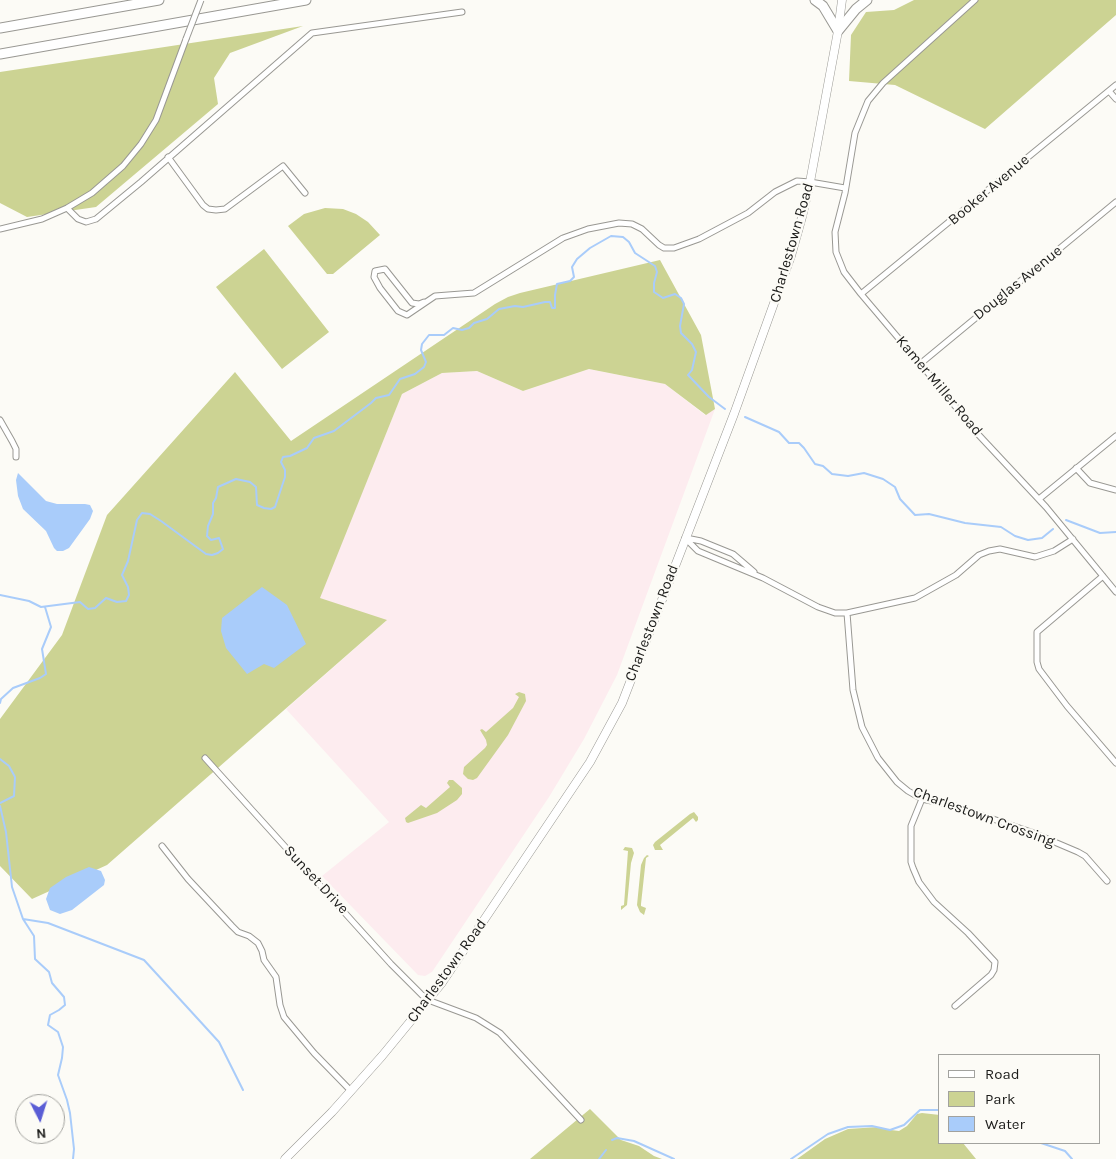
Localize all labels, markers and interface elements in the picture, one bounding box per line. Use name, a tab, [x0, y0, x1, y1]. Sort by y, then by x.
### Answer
street label: Booker Avenue	[945, 151, 1033, 229]
street label: Charlestown Road	[766, 181, 818, 305]
street label: Douglas Avenue	[970, 242, 1066, 324]
street label: Kamer Miller Road	[892, 332, 986, 440]
street label: Charlestown Road	[621, 562, 683, 684]
street label: Charlestown Crossing	[911, 783, 1057, 851]
street label: Sunset Drive	[280, 842, 352, 918]
street label: Charlestown Road	[403, 916, 491, 1026]
legend	[938, 1054, 1101, 1144]
text: Road	[985, 1065, 1020, 1083]
text: Park	[985, 1090, 1015, 1108]
north arrow	[15, 1094, 65, 1144]
text: Water	[985, 1115, 1025, 1133]
text: N	[36, 1125, 47, 1142]

